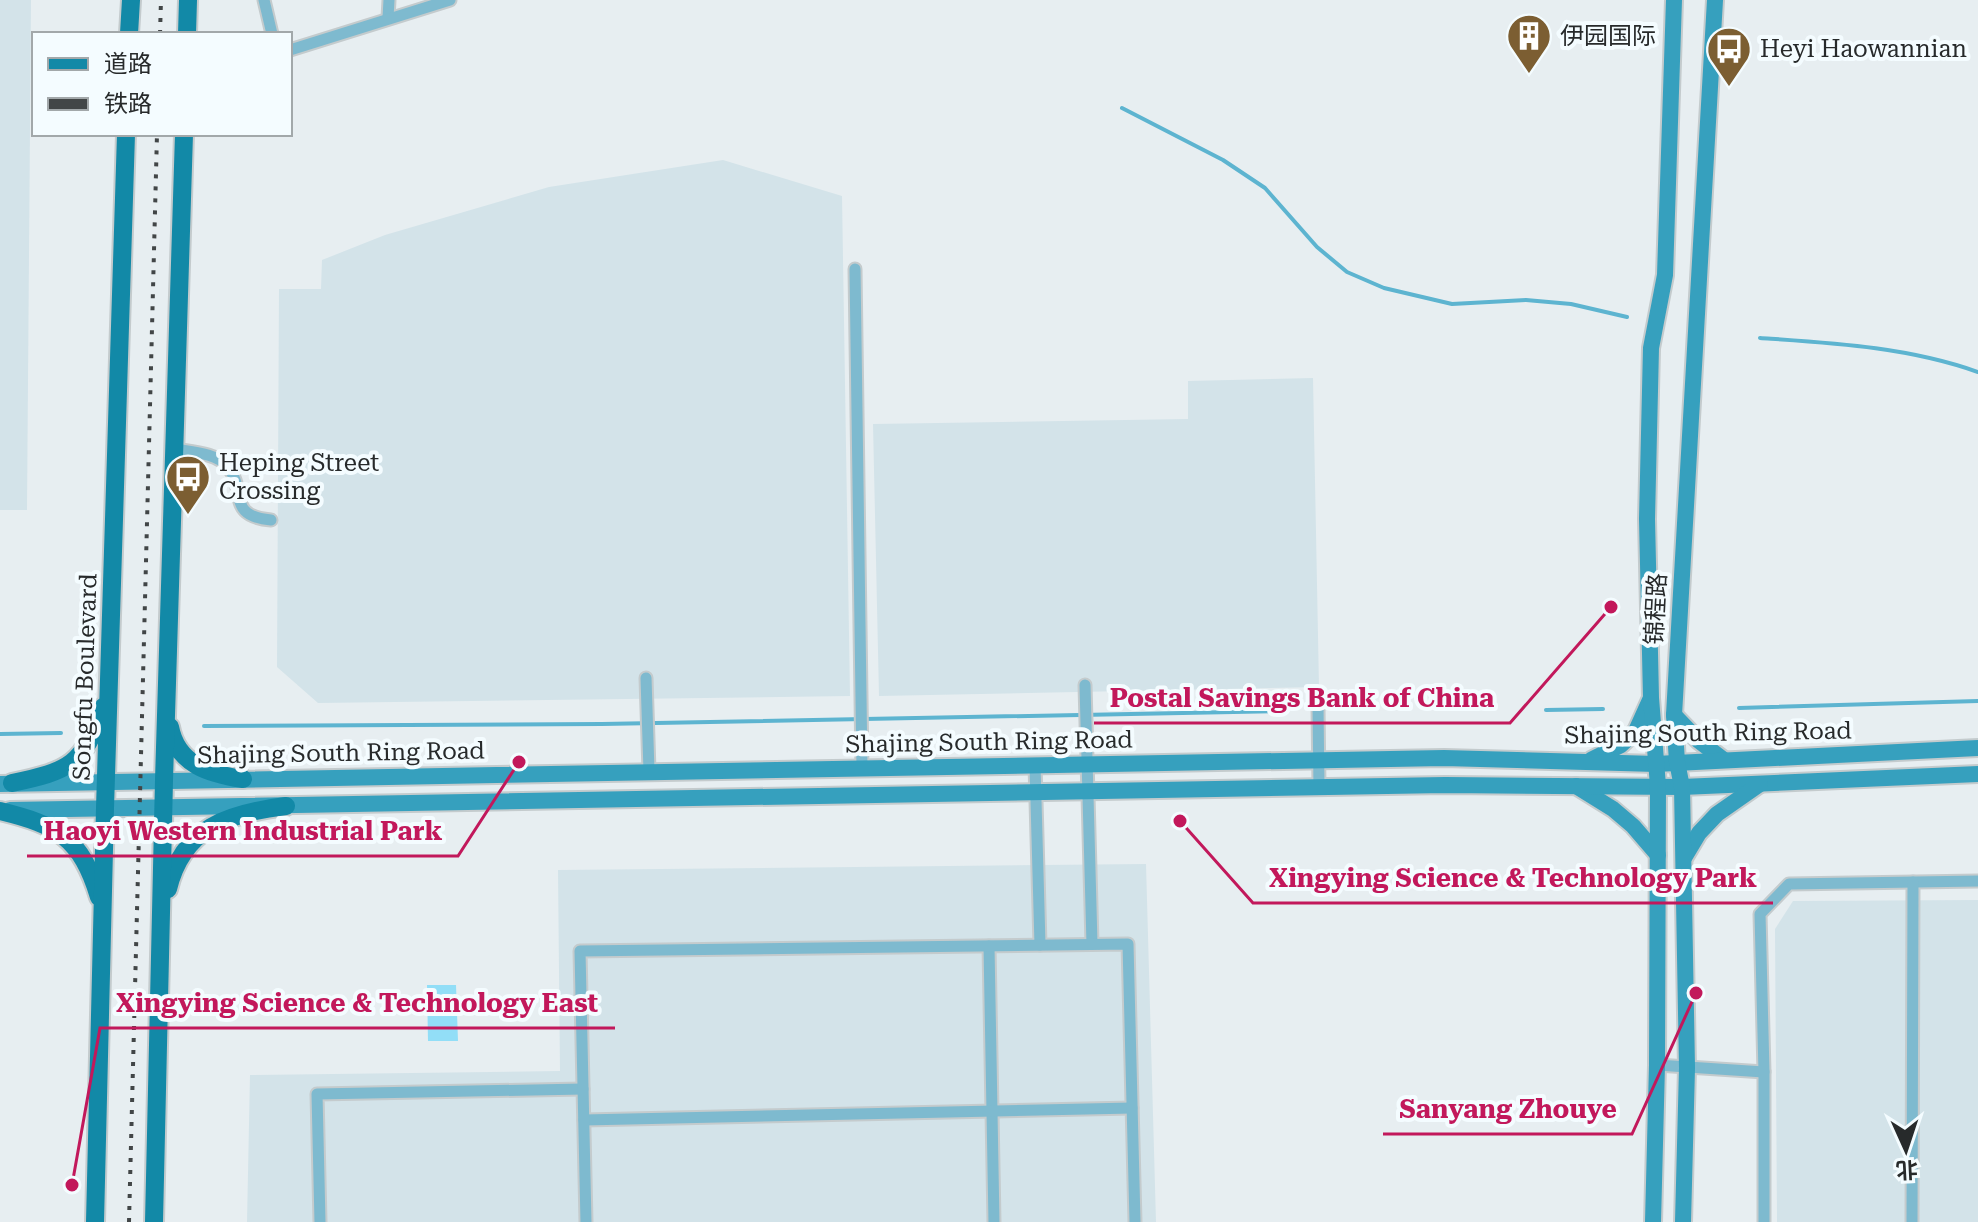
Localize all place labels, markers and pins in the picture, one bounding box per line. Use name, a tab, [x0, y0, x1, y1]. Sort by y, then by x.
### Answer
building icon: 伊园国际	[1505, 12, 1553, 75]
place label: 伊园国际	[1560, 22, 1656, 50]
bus stop icon: Heyi Haowannian	[1705, 25, 1753, 88]
place label: Heyi Haowannian	[1760, 35, 1967, 63]
place label: Heping Street Crossing	[219, 449, 379, 505]
bus stop icon: Heping Street Crossing	[164, 453, 212, 516]
callout: Postal Savings Bank of China	[1094, 673, 1510, 723]
callout: Haoyi Western Industrial Park	[27, 806, 458, 856]
callout: Xingying Science & Technology Park	[1253, 853, 1773, 903]
callout: Xingying Science & Technology East	[100, 978, 615, 1028]
callout: Sanyang Zhouye	[1383, 1084, 1632, 1134]

